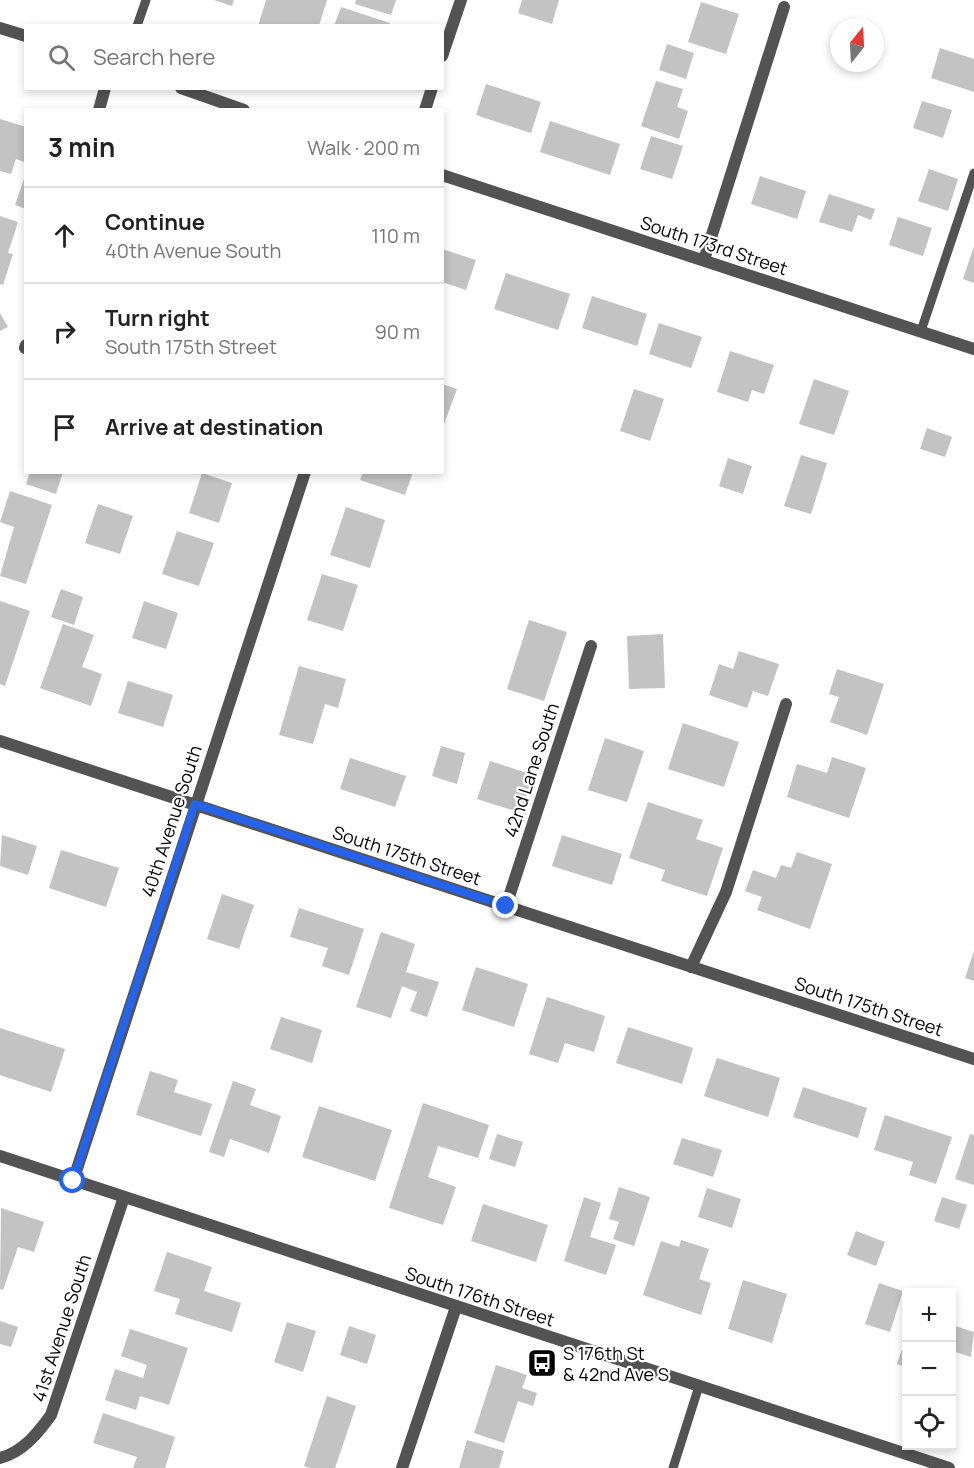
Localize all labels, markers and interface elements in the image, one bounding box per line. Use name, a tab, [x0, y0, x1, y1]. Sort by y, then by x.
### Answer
north arrow	[830, 18, 884, 72]
search box	[24, 24, 444, 90]
icon: search	[45, 41, 78, 74]
text: Search here	[93, 42, 215, 72]
text: 3 min	[48, 129, 115, 165]
text: Walk · 200 m	[307, 134, 420, 161]
text: Continue	[105, 207, 205, 237]
street label: South 173rd Street	[637, 210, 791, 280]
icon: ahead	[48, 219, 81, 252]
text: 110 m	[371, 222, 420, 249]
text: 40th Avenue South	[105, 237, 281, 264]
text: Turn right	[105, 303, 210, 333]
icon: right	[48, 315, 81, 348]
text: 90 m	[374, 318, 420, 345]
text: South 175th Street	[105, 333, 277, 360]
icon: arrive	[48, 411, 81, 444]
text: Arrive at destination	[105, 412, 323, 442]
street label: 42nd Lane South	[498, 700, 564, 840]
street label: 40th Avenue South	[135, 742, 207, 900]
street label: South 175th Street	[330, 820, 484, 890]
route end	[492, 892, 518, 918]
street label: South 175th Street	[792, 971, 946, 1041]
route start	[59, 1167, 85, 1193]
street label: 41st Avenue South	[26, 1251, 96, 1405]
street label: South 176th Street	[402, 1261, 558, 1331]
map controls	[902, 1288, 956, 1450]
button: +	[902, 1288, 956, 1342]
place label: S 176th St & 42nd Ave S	[563, 1341, 669, 1386]
button: −	[902, 1342, 956, 1396]
bus stop icon: S 176th St & 42nd Ave S	[526, 1347, 558, 1379]
button: locate	[902, 1396, 956, 1450]

